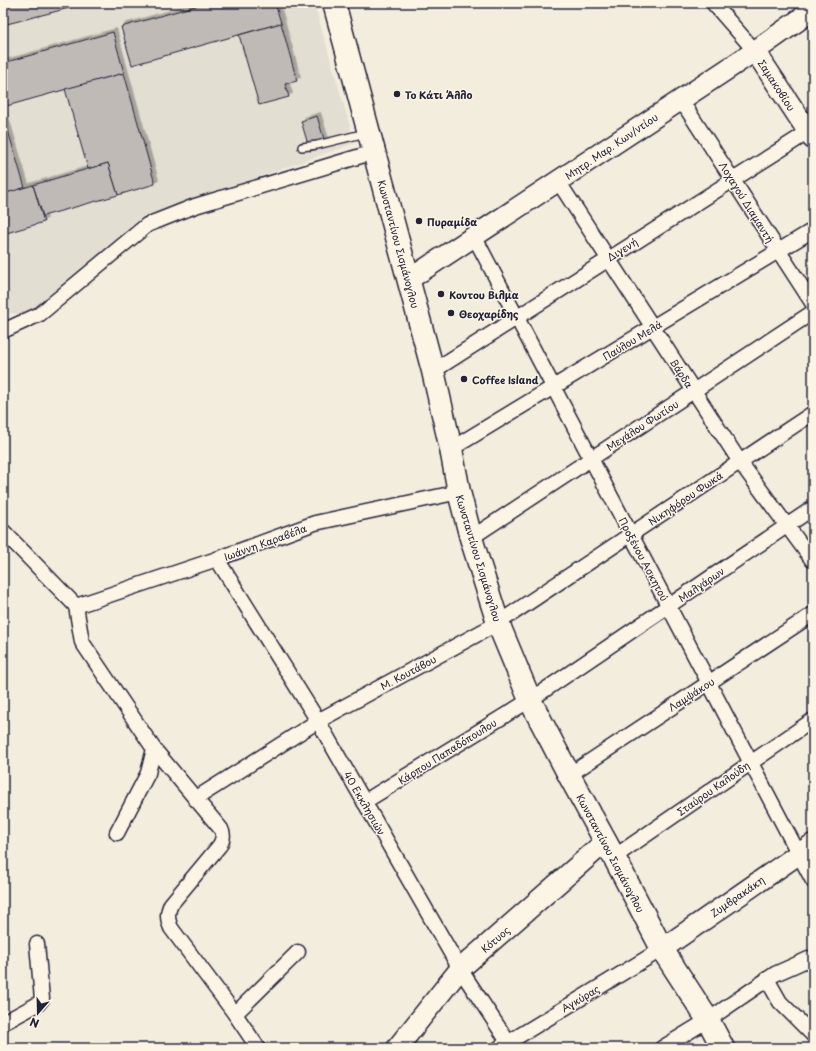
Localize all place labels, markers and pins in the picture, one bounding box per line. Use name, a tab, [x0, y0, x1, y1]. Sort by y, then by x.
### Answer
place label: Το Κάτι Άλλο	[405, 87, 472, 102]
marker: Το Κάτι Άλλο	[392, 89, 402, 99]
place label: Πυραμίδα	[427, 214, 477, 229]
marker: Πυραμίδα	[414, 216, 424, 226]
place label: Κοντου Βιλμα	[449, 287, 519, 302]
marker: Κοντου Βιλμα	[436, 289, 446, 299]
place label: Θεοχαρίδης	[459, 306, 519, 321]
marker: Θεοχαρίδης	[446, 308, 456, 318]
place label: Coffee Island	[472, 372, 539, 387]
marker: Coffee Island	[459, 374, 469, 384]

